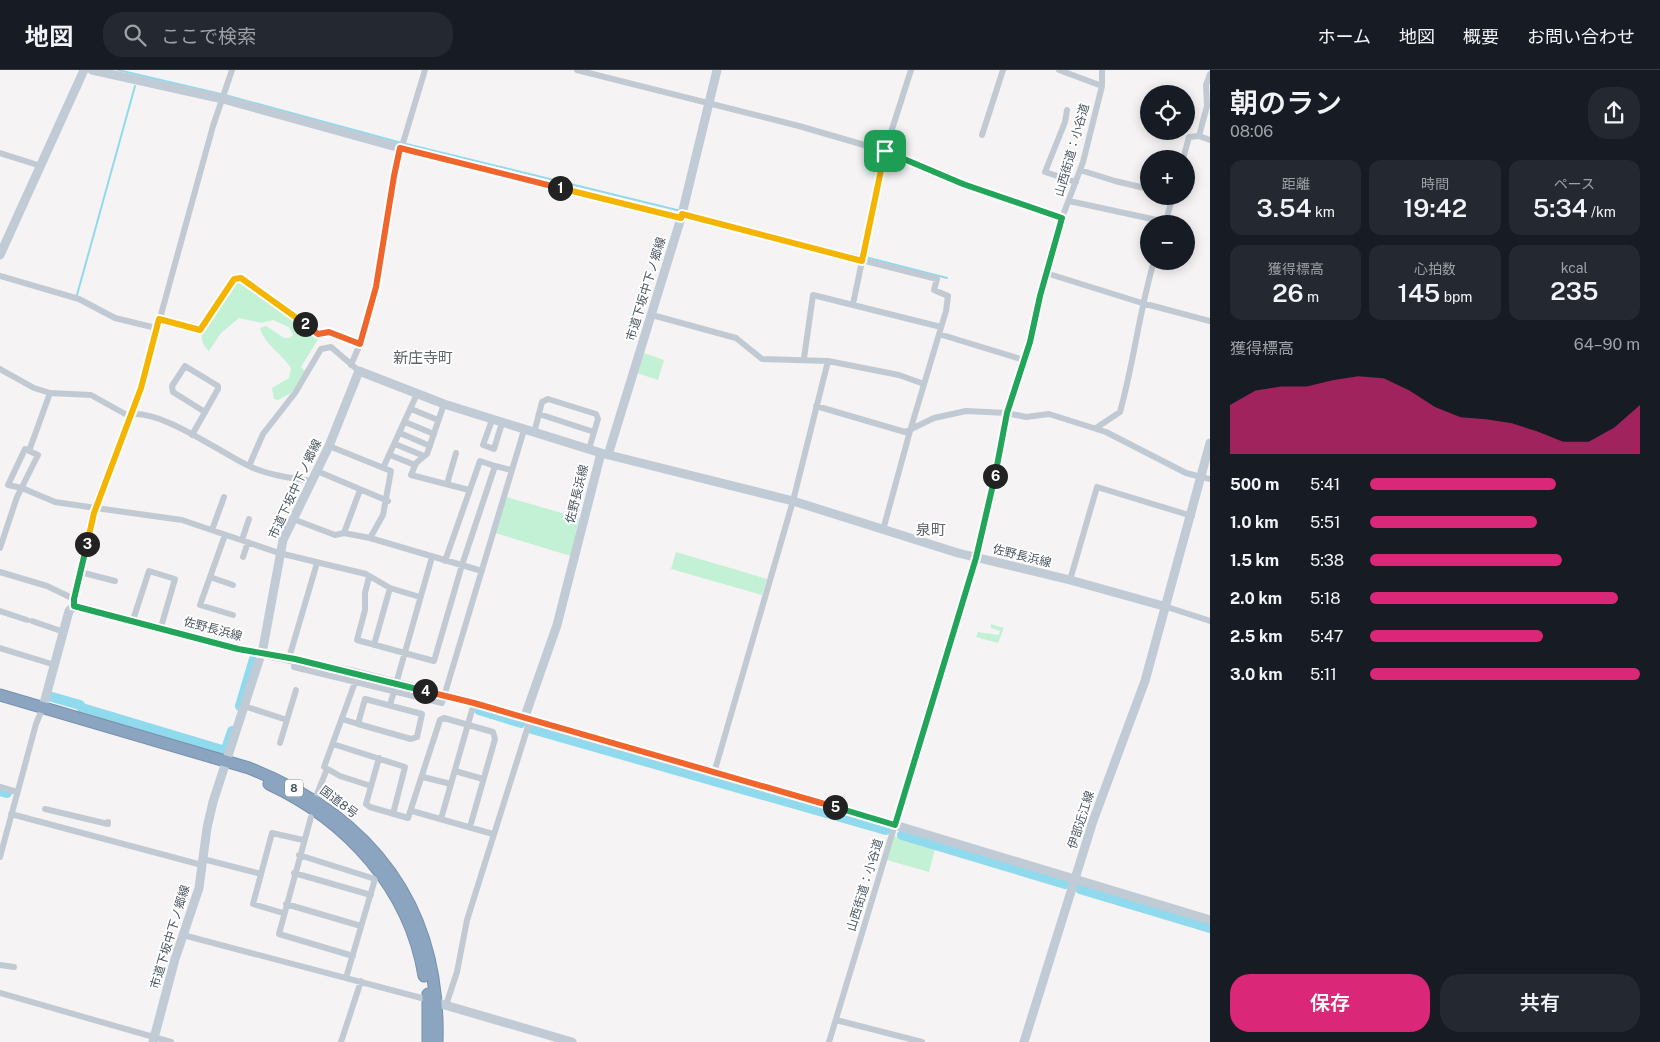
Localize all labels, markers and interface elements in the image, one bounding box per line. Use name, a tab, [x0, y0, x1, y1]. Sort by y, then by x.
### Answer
search box	[103, 12, 453, 57]
icon: search	[121, 21, 149, 49]
text: 地図	[25, 22, 73, 50]
text: ここで検索	[161, 25, 256, 47]
text: ホーム	[1318, 26, 1371, 47]
text: 地図	[1399, 26, 1435, 47]
text: 概要	[1463, 26, 1499, 47]
text: お問い合わせ	[1527, 26, 1635, 47]
map controls	[1140, 85, 1195, 270]
button: locate	[1140, 85, 1195, 140]
text: 朝のラン	[1230, 86, 1342, 119]
button: share	[1588, 87, 1640, 139]
street label: 山西街道：小谷道	[1052, 102, 1092, 198]
text: 08:06	[1230, 122, 1273, 141]
pin	[864, 130, 906, 172]
icon: arrive	[871, 137, 899, 165]
button: +	[1140, 150, 1195, 205]
pin: 1	[548, 176, 572, 200]
text: 距離	[1282, 176, 1310, 192]
text: 時間	[1421, 176, 1449, 192]
text: ペース	[1554, 176, 1595, 192]
text: 1	[558, 180, 564, 196]
text: 3.54	[1256, 193, 1311, 223]
text: 19:42	[1403, 193, 1467, 223]
text: 5:34	[1533, 193, 1588, 223]
text: km	[1311, 204, 1335, 220]
text: /km	[1588, 204, 1616, 220]
button: −	[1140, 215, 1195, 270]
street label: 市道下坂中下ノ郷線	[624, 235, 668, 343]
text: kcal	[1561, 260, 1588, 276]
text: 獲得標高	[1268, 261, 1324, 277]
text: 心拍数	[1414, 261, 1456, 277]
text: 235	[1550, 276, 1598, 306]
text: 26	[1272, 278, 1304, 308]
text: 145	[1398, 278, 1440, 308]
text: m	[1304, 289, 1319, 305]
text: bpm	[1440, 289, 1472, 305]
pin: 2	[292, 312, 318, 336]
text: 2	[301, 316, 310, 332]
text: 64–90 m	[1574, 335, 1640, 354]
text: 獲得標高	[1230, 339, 1294, 358]
district label: 新庄寺町	[393, 349, 453, 366]
street label: 市道下坂中下ノ郷線	[266, 437, 324, 541]
street label: 佐野長浜線	[563, 463, 591, 525]
pin: 6	[982, 464, 1008, 488]
text: 6	[991, 468, 1000, 484]
text: 500 m	[1230, 475, 1279, 494]
text: 5:41	[1310, 475, 1340, 494]
text: 1.0 km	[1230, 513, 1279, 532]
text: 5:51	[1310, 513, 1341, 532]
district label: 泉町	[916, 521, 946, 538]
pin: 3	[74, 532, 100, 556]
text: 3	[83, 536, 92, 552]
street label: 佐野長浜線	[991, 542, 1053, 570]
text: 1.5 km	[1230, 551, 1279, 570]
text: 5:38	[1310, 551, 1344, 570]
text: 2.0 km	[1230, 589, 1282, 608]
text: 5:18	[1310, 589, 1341, 608]
street label: 佐野長浜線	[182, 614, 244, 644]
text: 2.5 km	[1230, 627, 1282, 646]
text: 5:47	[1310, 627, 1343, 646]
text: 3.0 km	[1230, 665, 1282, 684]
text: 5:11	[1310, 665, 1337, 684]
pin: 4	[412, 678, 438, 704]
text: 4	[421, 683, 430, 699]
road number: 8	[285, 780, 303, 796]
street label: 国道8号	[317, 783, 361, 821]
street label: 伊部近江線	[1065, 789, 1097, 851]
pin: 5	[822, 794, 848, 820]
text: 5	[831, 799, 840, 815]
street label: 山西街道：小谷道	[844, 837, 886, 933]
street label: 市道下坂中下ノ郷線	[148, 883, 192, 991]
button: 保存	[1230, 974, 1430, 1032]
button: 共有	[1440, 974, 1640, 1032]

